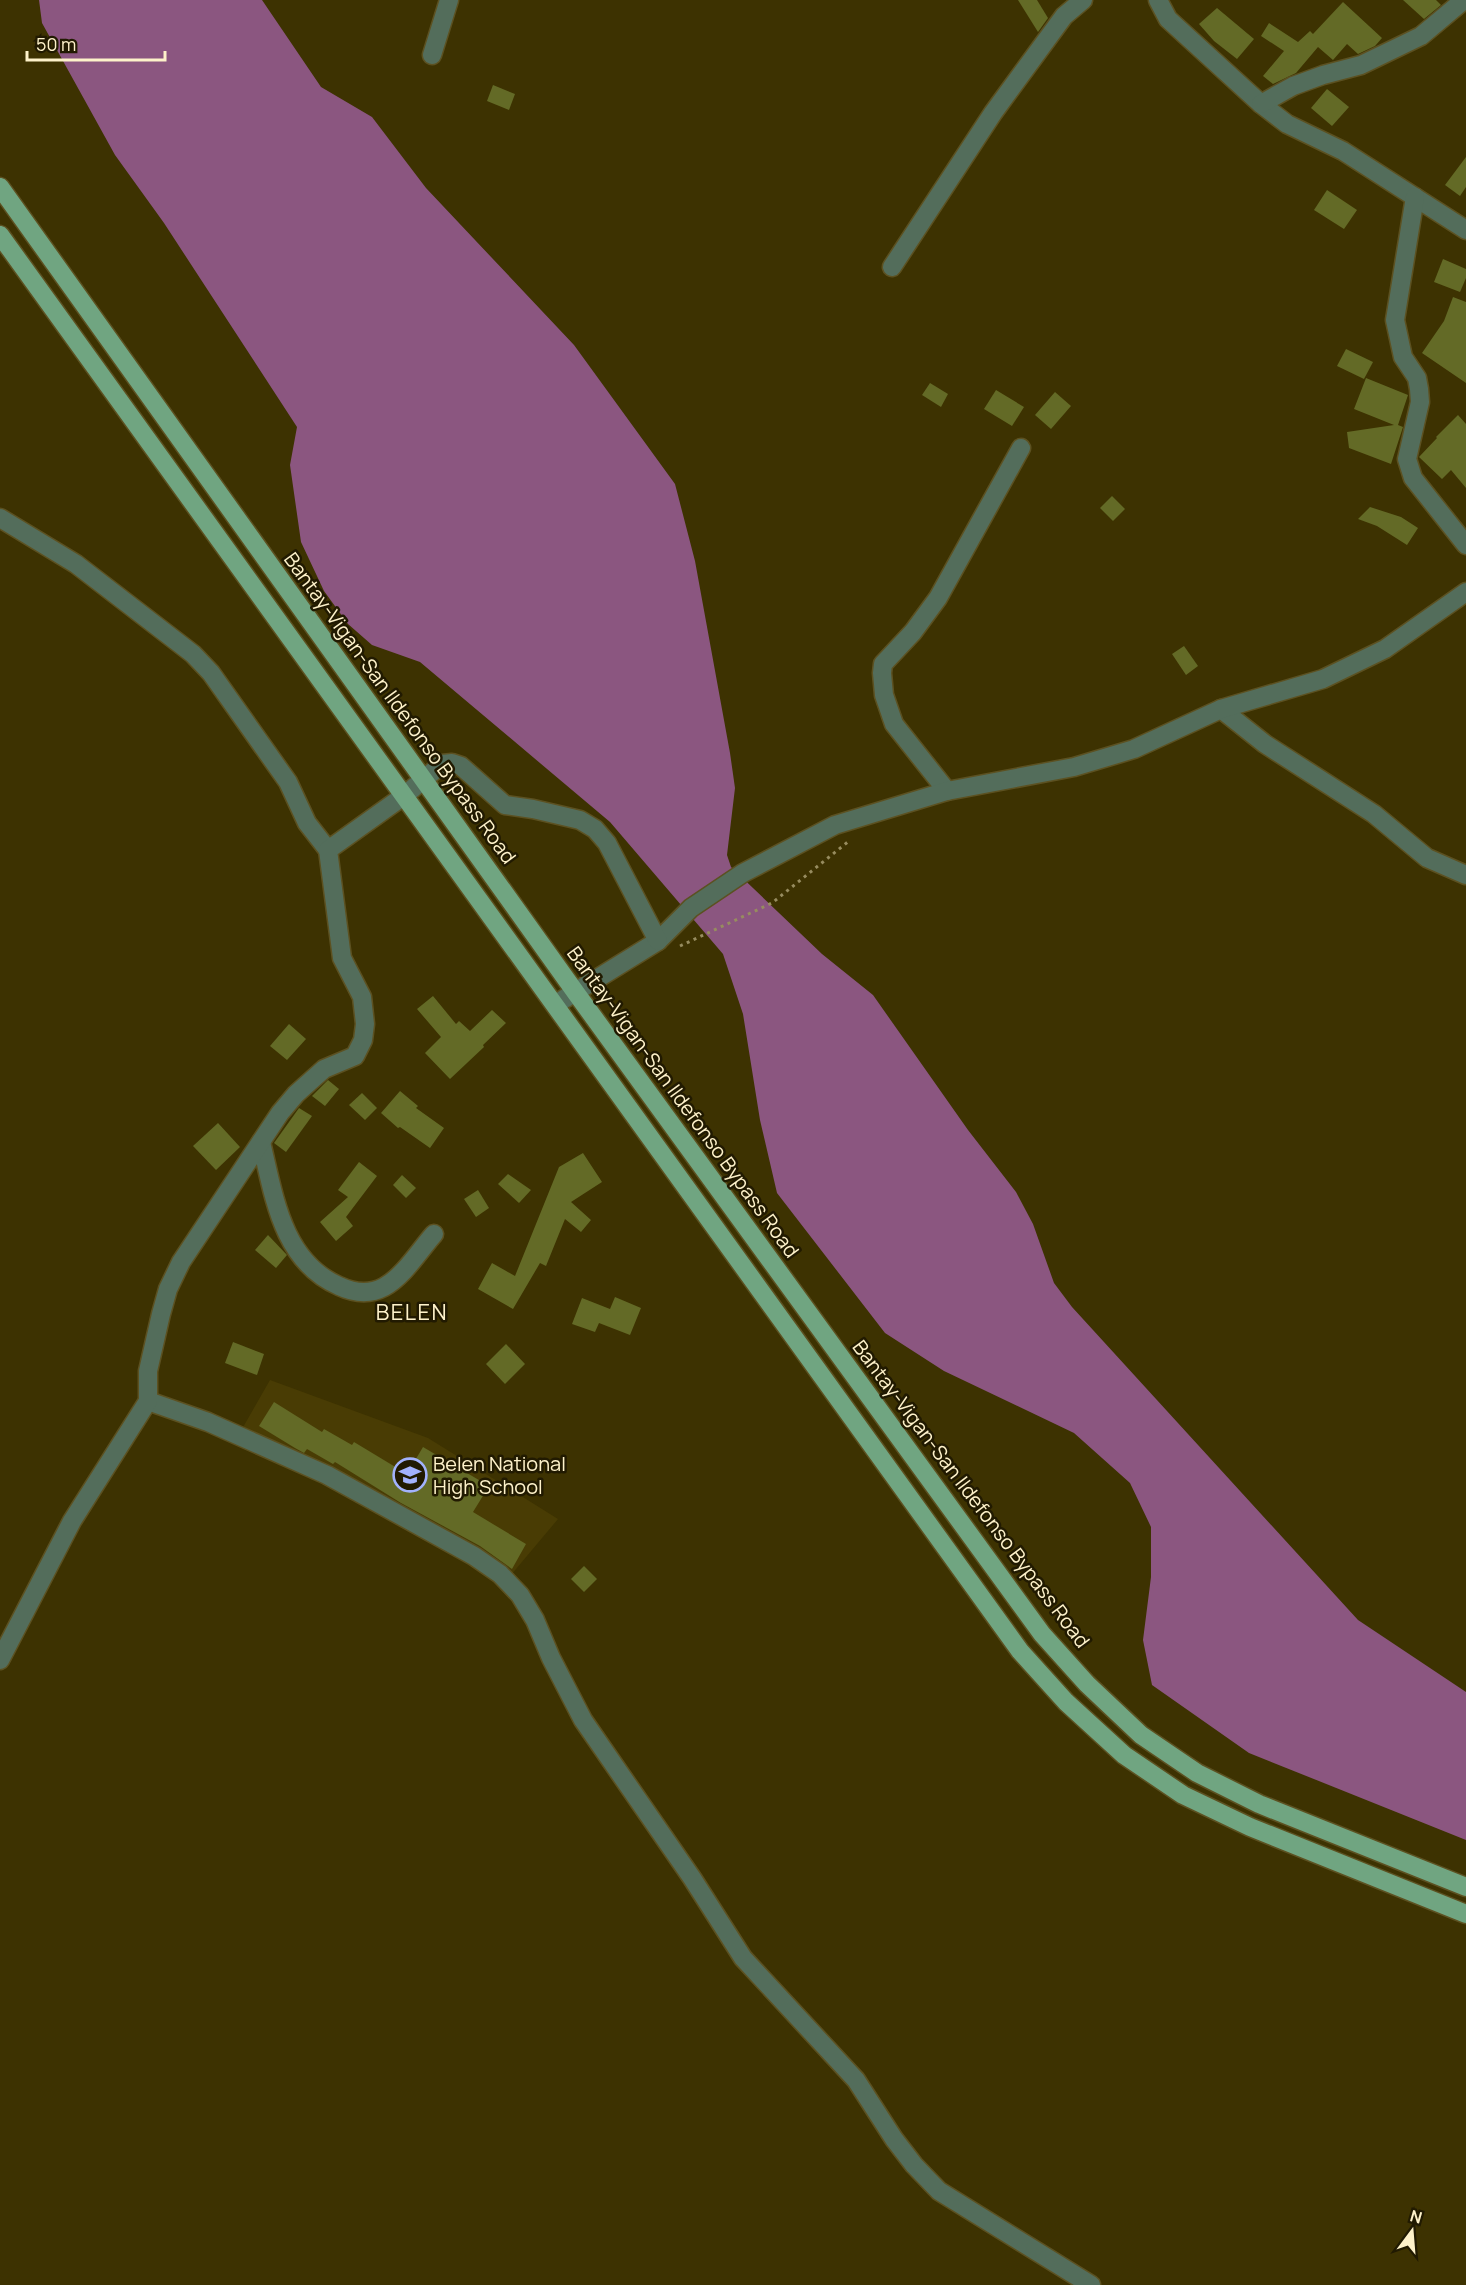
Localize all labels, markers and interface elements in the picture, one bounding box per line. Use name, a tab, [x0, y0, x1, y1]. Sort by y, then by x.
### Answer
scale bar	[27, 24, 165, 62]
text: 50 m	[36, 32, 76, 56]
street label: Bantay-Vigan-San Ildefonso Bypass Road	[278, 547, 523, 869]
street label: Bantay-Vigan-San Ildefonso Bypass Road	[561, 941, 806, 1263]
district label: BELEN	[376, 1297, 448, 1327]
street label: Bantay-Vigan-San Ildefonso Bypass Road	[847, 1334, 1096, 1653]
place label: Belen National High School	[433, 1450, 566, 1500]
school or university icon: Belen National High School	[392, 1457, 428, 1493]
north arrow	[1382, 2201, 1442, 2261]
text: N	[1408, 2204, 1425, 2229]

